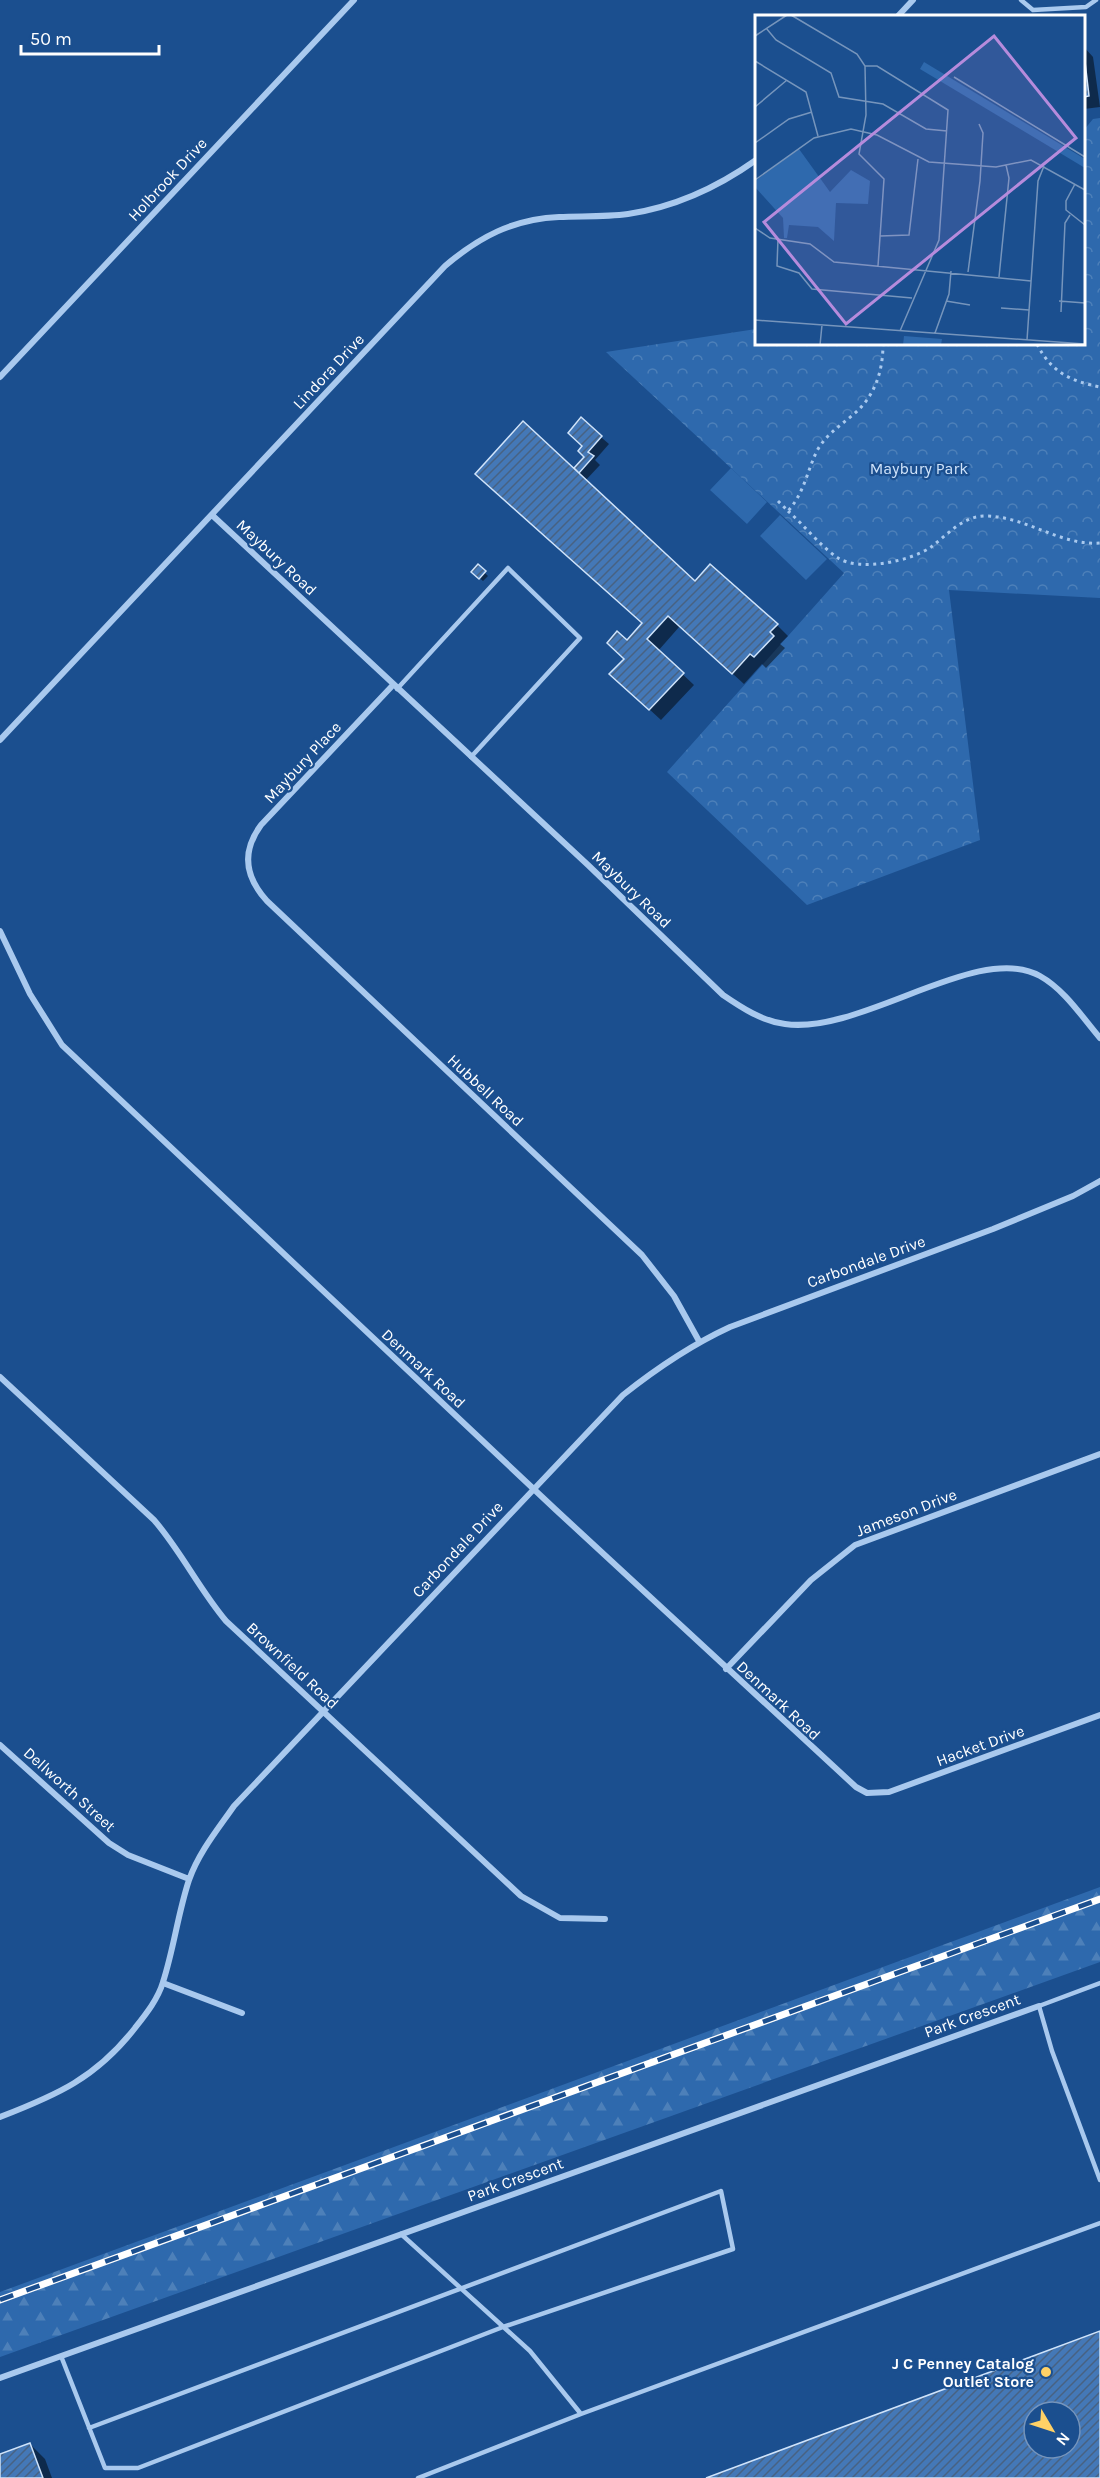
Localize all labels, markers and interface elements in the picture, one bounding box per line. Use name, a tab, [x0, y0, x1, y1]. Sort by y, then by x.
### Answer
inset map	[755, 15, 1085, 345]
scale bar	[21, 18, 159, 56]
text: 50 m	[30, 28, 72, 50]
street label: Holbrook Drive	[124, 134, 211, 225]
street label: Lindora Drive	[289, 330, 368, 413]
park label: Maybury Park	[870, 459, 968, 478]
street label: Maybury Road	[233, 515, 321, 599]
street label: Maybury Place	[260, 718, 345, 807]
street label: Maybury Road	[588, 847, 675, 932]
street label: Hubbell Road	[444, 1050, 528, 1130]
street label: Carbondale Drive	[804, 1231, 928, 1292]
street label: Denmark Road	[378, 1325, 469, 1412]
street label: Jameson Drive	[853, 1485, 959, 1540]
street label: Carbondale Drive	[408, 1497, 507, 1601]
street label: Brownfield Road	[243, 1618, 343, 1713]
street label: Denmark Road	[733, 1657, 824, 1744]
street label: Hacket Drive	[934, 1721, 1027, 1770]
street label: Dellworth Street	[20, 1743, 120, 1836]
street label: Park Crescent	[922, 1989, 1023, 2042]
street label: Park Crescent	[465, 2153, 566, 2206]
place label: J C Penney Catalog Outlet Store	[892, 2354, 1034, 2391]
marker: J C Penney Catalog Outlet Store	[1039, 2365, 1053, 2379]
north arrow	[1022, 2400, 1082, 2460]
text: N	[1052, 2429, 1074, 2450]

